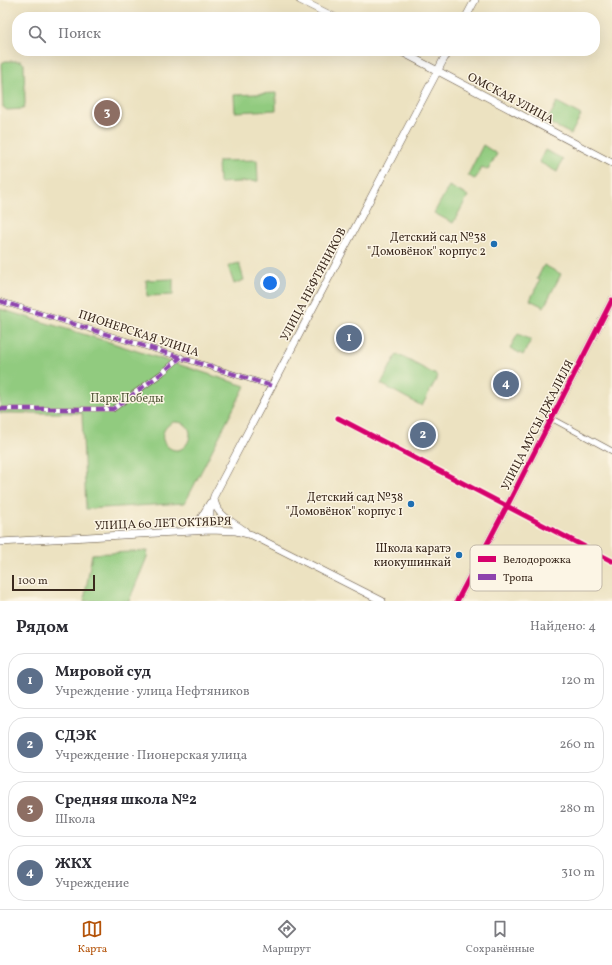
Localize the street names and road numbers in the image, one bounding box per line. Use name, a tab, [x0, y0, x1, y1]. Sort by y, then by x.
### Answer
street label: ОМСКАЯ УЛИЦА	[464, 69, 557, 129]
street label: УЛИЦА НЕФТЯНИКОВ	[277, 225, 351, 344]
street label: ПИОНЕРСКАЯ УЛИЦА	[76, 307, 202, 361]
street label: УЛИЦА МУСЫ ДЖАЛИЛЯ	[498, 357, 578, 494]
street label: УЛИЦА 60 ЛЕТ ОКТЯБРЯ	[94, 514, 232, 534]

